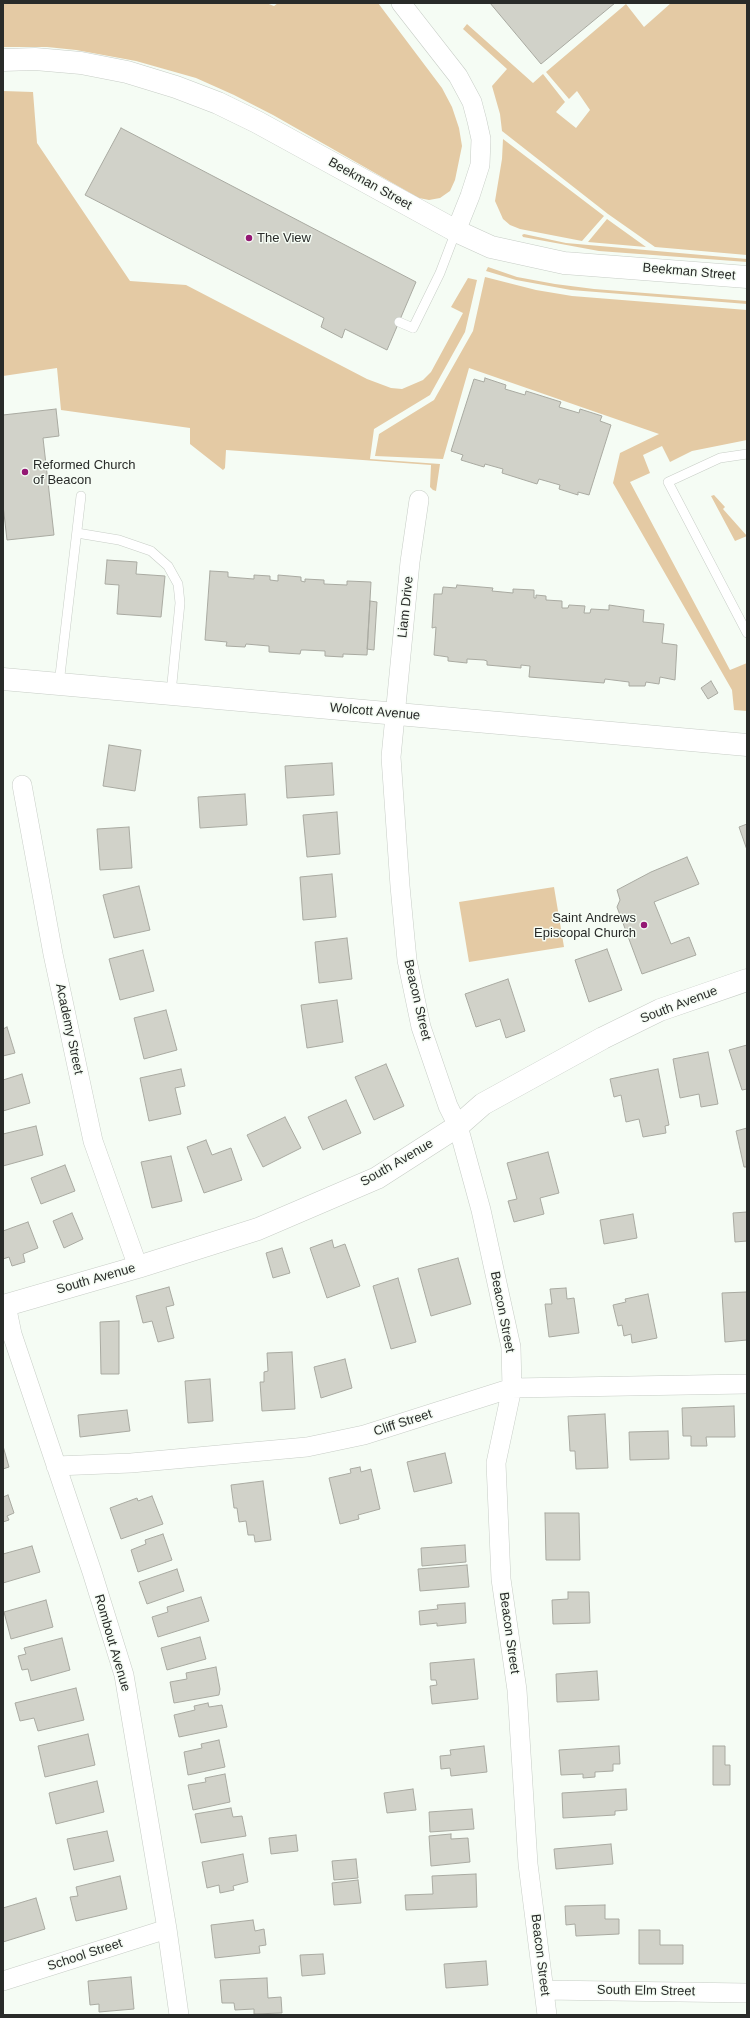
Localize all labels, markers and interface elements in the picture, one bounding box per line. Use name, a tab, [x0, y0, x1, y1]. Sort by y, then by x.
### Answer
street label: Beekman Street	[325, 155, 415, 213]
place label: The View	[257, 230, 311, 246]
marker: The View	[244, 233, 254, 243]
street label: Beekman Street	[642, 260, 736, 284]
place label: Reformed Church of Beacon	[33, 457, 136, 488]
marker: Reformed Church of Beacon	[20, 467, 30, 477]
street label: Liam Drive	[395, 575, 417, 639]
street label: Wolcott Avenue	[329, 700, 421, 724]
place label: Saint Andrews Episcopal Church	[534, 910, 636, 941]
marker: Saint Andrews Episcopal Church	[639, 920, 649, 930]
street label: Beacon Street	[400, 958, 434, 1042]
street label: Academy Street	[52, 982, 86, 1076]
street label: South Avenue	[638, 983, 720, 1027]
street label: South Avenue	[358, 1136, 436, 1190]
street label: South Avenue	[55, 1260, 137, 1298]
street label: Beacon Street	[486, 1270, 518, 1354]
street label: Cliff Street	[372, 1406, 434, 1440]
street label: Beacon Street	[496, 1591, 522, 1675]
street label: Rombout Avenue	[91, 1593, 133, 1693]
street label: Beacon Street	[527, 1913, 553, 1997]
street label: School Street	[45, 1936, 125, 1974]
street label: South Elm Street	[597, 1982, 695, 2000]

